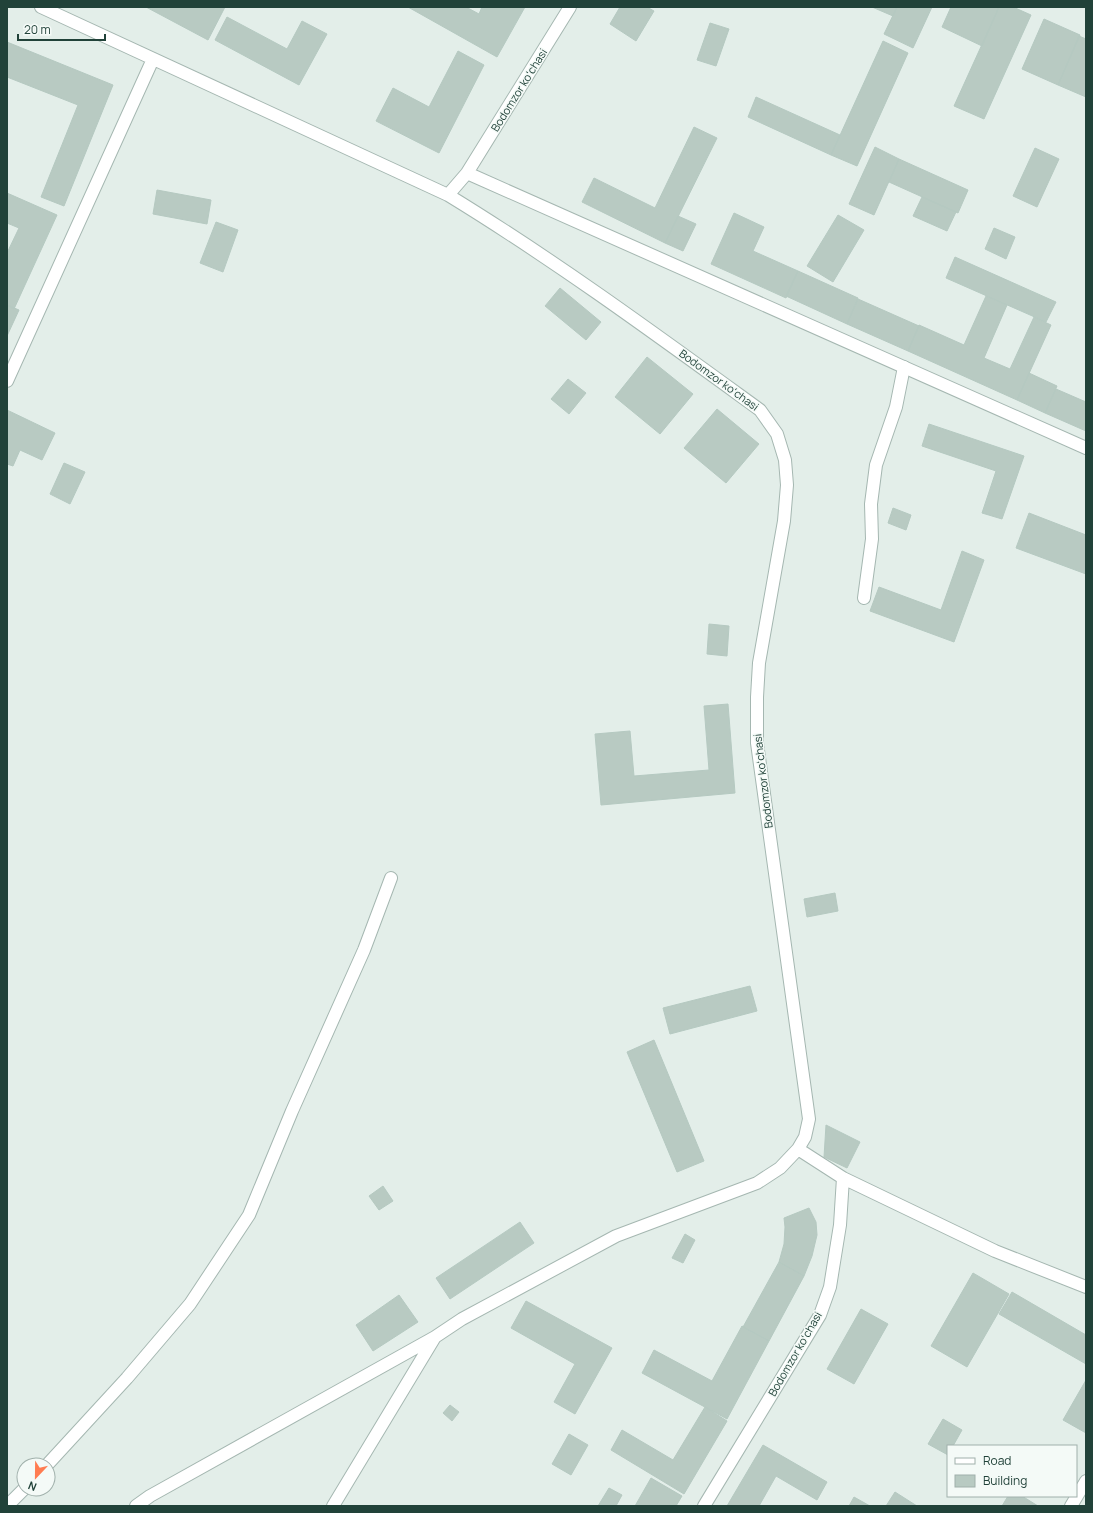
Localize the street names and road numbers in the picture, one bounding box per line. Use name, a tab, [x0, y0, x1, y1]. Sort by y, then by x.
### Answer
street label: Bodomzor koʻchasi	[487, 45, 550, 134]
street label: Bodomzor koʻchasi	[676, 346, 762, 414]
street label: Bodomzor koʻchasi	[749, 733, 776, 829]
street label: Bodomzor koʻchasi	[764, 1309, 825, 1399]

